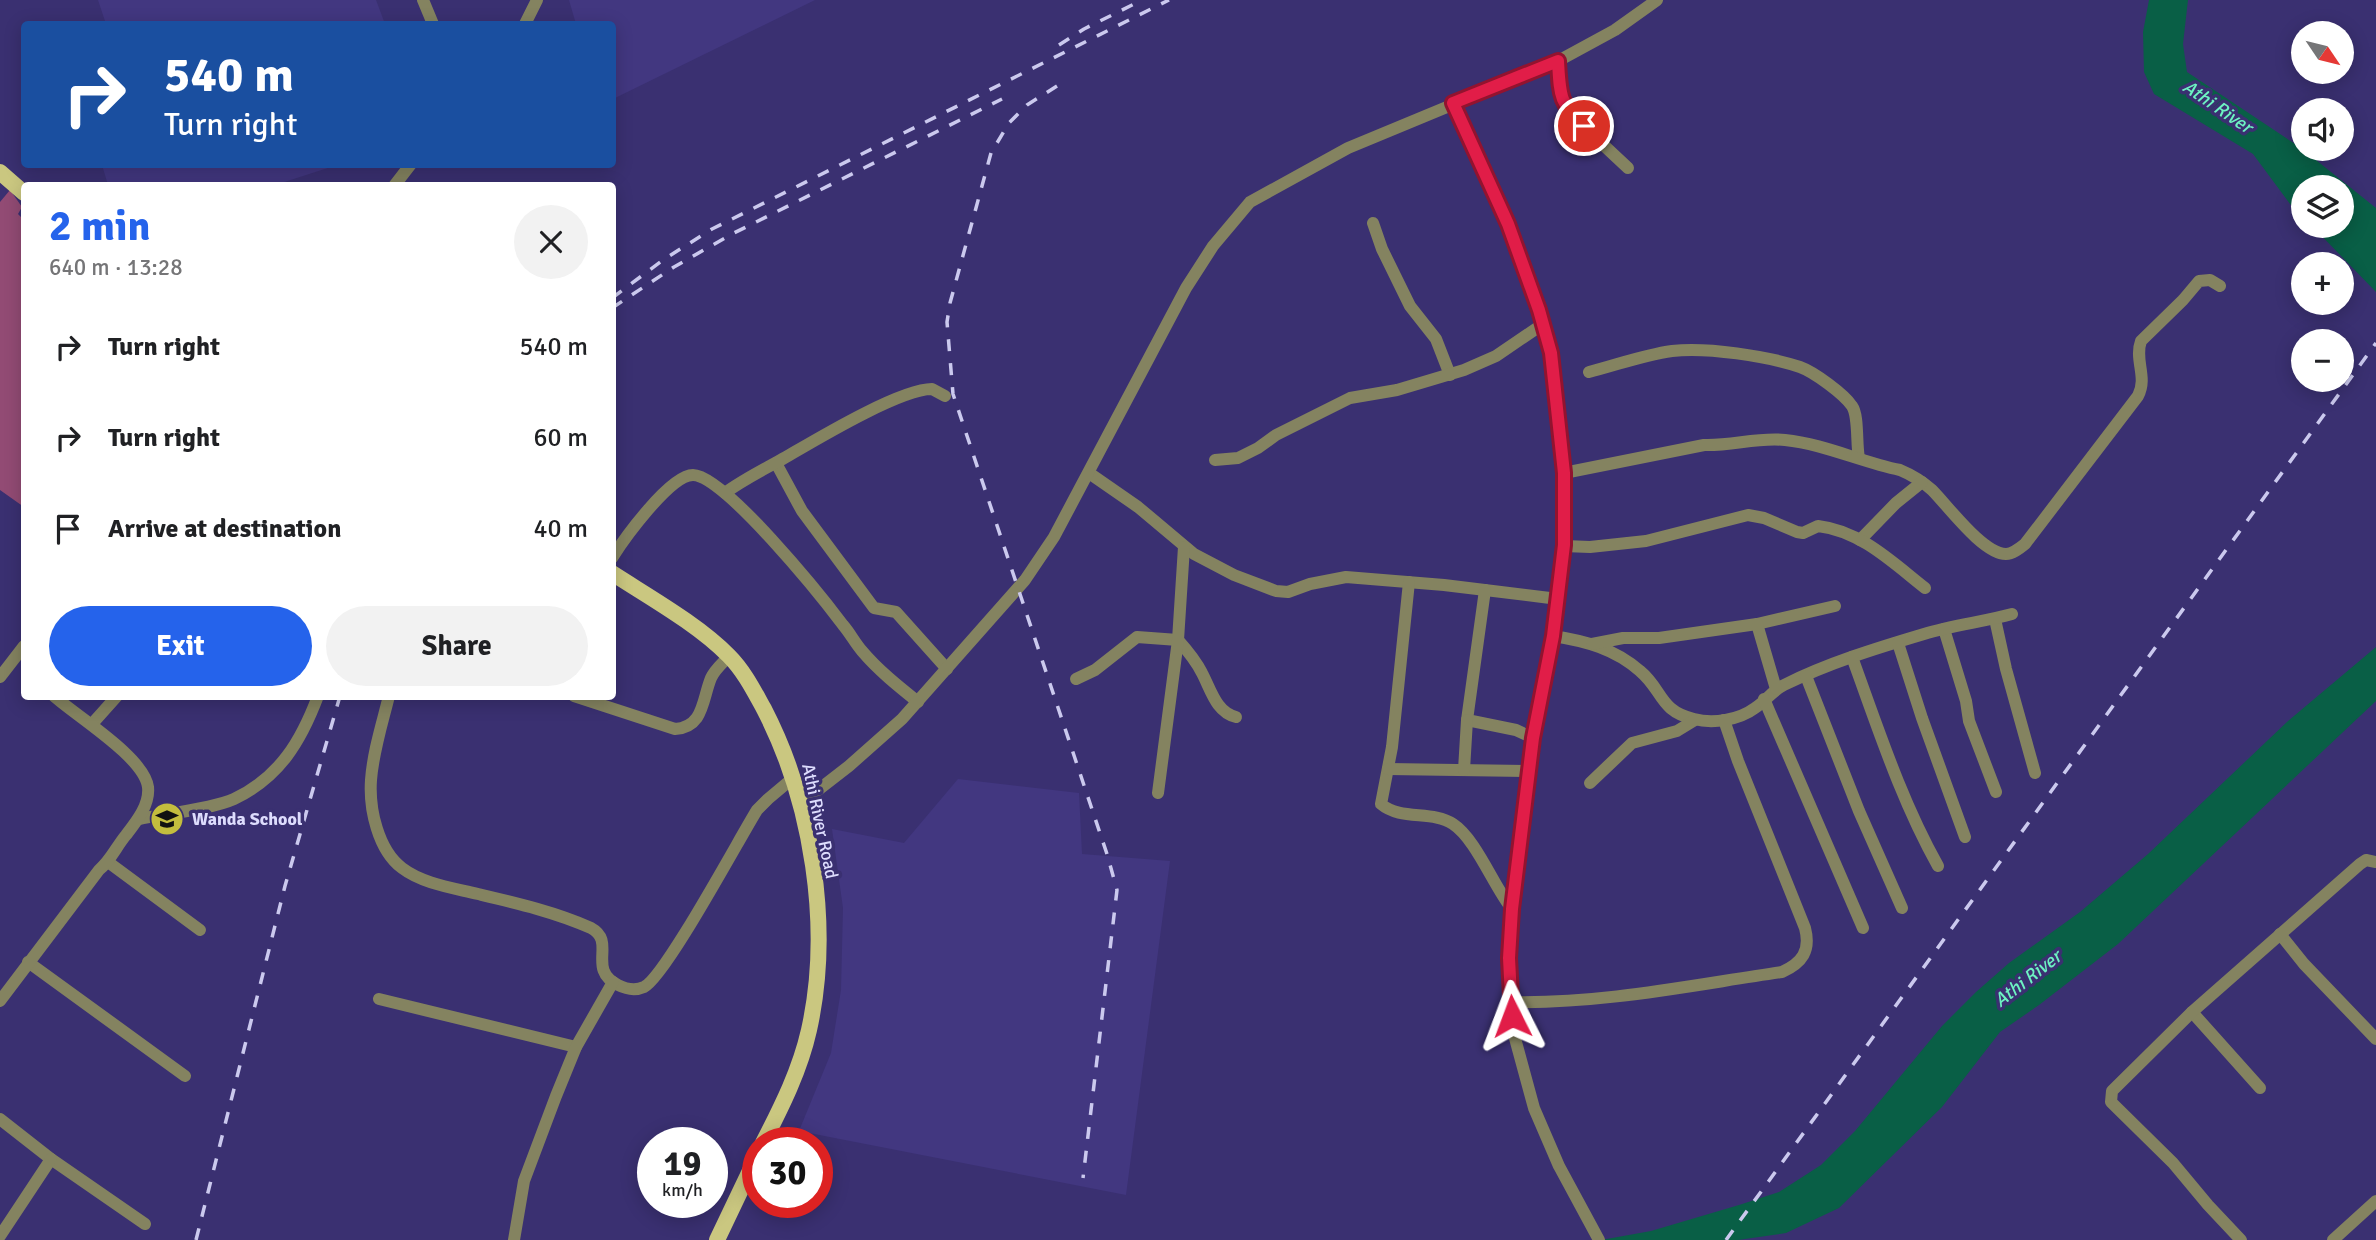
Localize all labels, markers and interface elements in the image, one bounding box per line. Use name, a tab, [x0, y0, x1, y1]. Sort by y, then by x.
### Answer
north arrow	[2291, 21, 2354, 84]
map controls	[2291, 21, 2354, 392]
text: 540 m	[164, 45, 294, 105]
icon: right	[49, 49, 140, 140]
water label: Athi River	[2178, 75, 2259, 141]
pin	[1554, 96, 1614, 156]
button: sound	[2291, 98, 2354, 161]
text: Turn right	[164, 105, 297, 144]
icon: arrive	[1565, 107, 1603, 145]
button: layers	[2291, 175, 2354, 238]
text: 2 min	[49, 201, 150, 252]
button: close	[514, 205, 588, 279]
button: +	[2291, 252, 2354, 315]
text: 640 m · 13:28	[49, 253, 183, 282]
icon: right	[49, 328, 87, 366]
button: −	[2291, 329, 2354, 392]
text: Turn right	[108, 331, 220, 363]
text: 540 m	[519, 331, 588, 363]
icon: right	[49, 419, 87, 457]
text: Turn right	[108, 422, 220, 454]
text: 60 m	[533, 422, 588, 454]
icon: arrive	[49, 510, 87, 548]
text: Arrive at destination	[108, 513, 341, 545]
text: 40 m	[533, 513, 588, 545]
button: Exit	[49, 606, 312, 686]
button: Share	[326, 606, 588, 686]
street label: Athi River Road	[797, 761, 843, 881]
school or university icon: Wanda School	[148, 800, 186, 838]
place label: Wanda School	[192, 808, 303, 830]
water label: Athi River	[1989, 943, 2068, 1013]
position arrow	[1475, 979, 1549, 1053]
speed limit sign: 30	[742, 1127, 833, 1218]
text: 19	[664, 1142, 701, 1185]
text: km/h	[662, 1179, 703, 1201]

